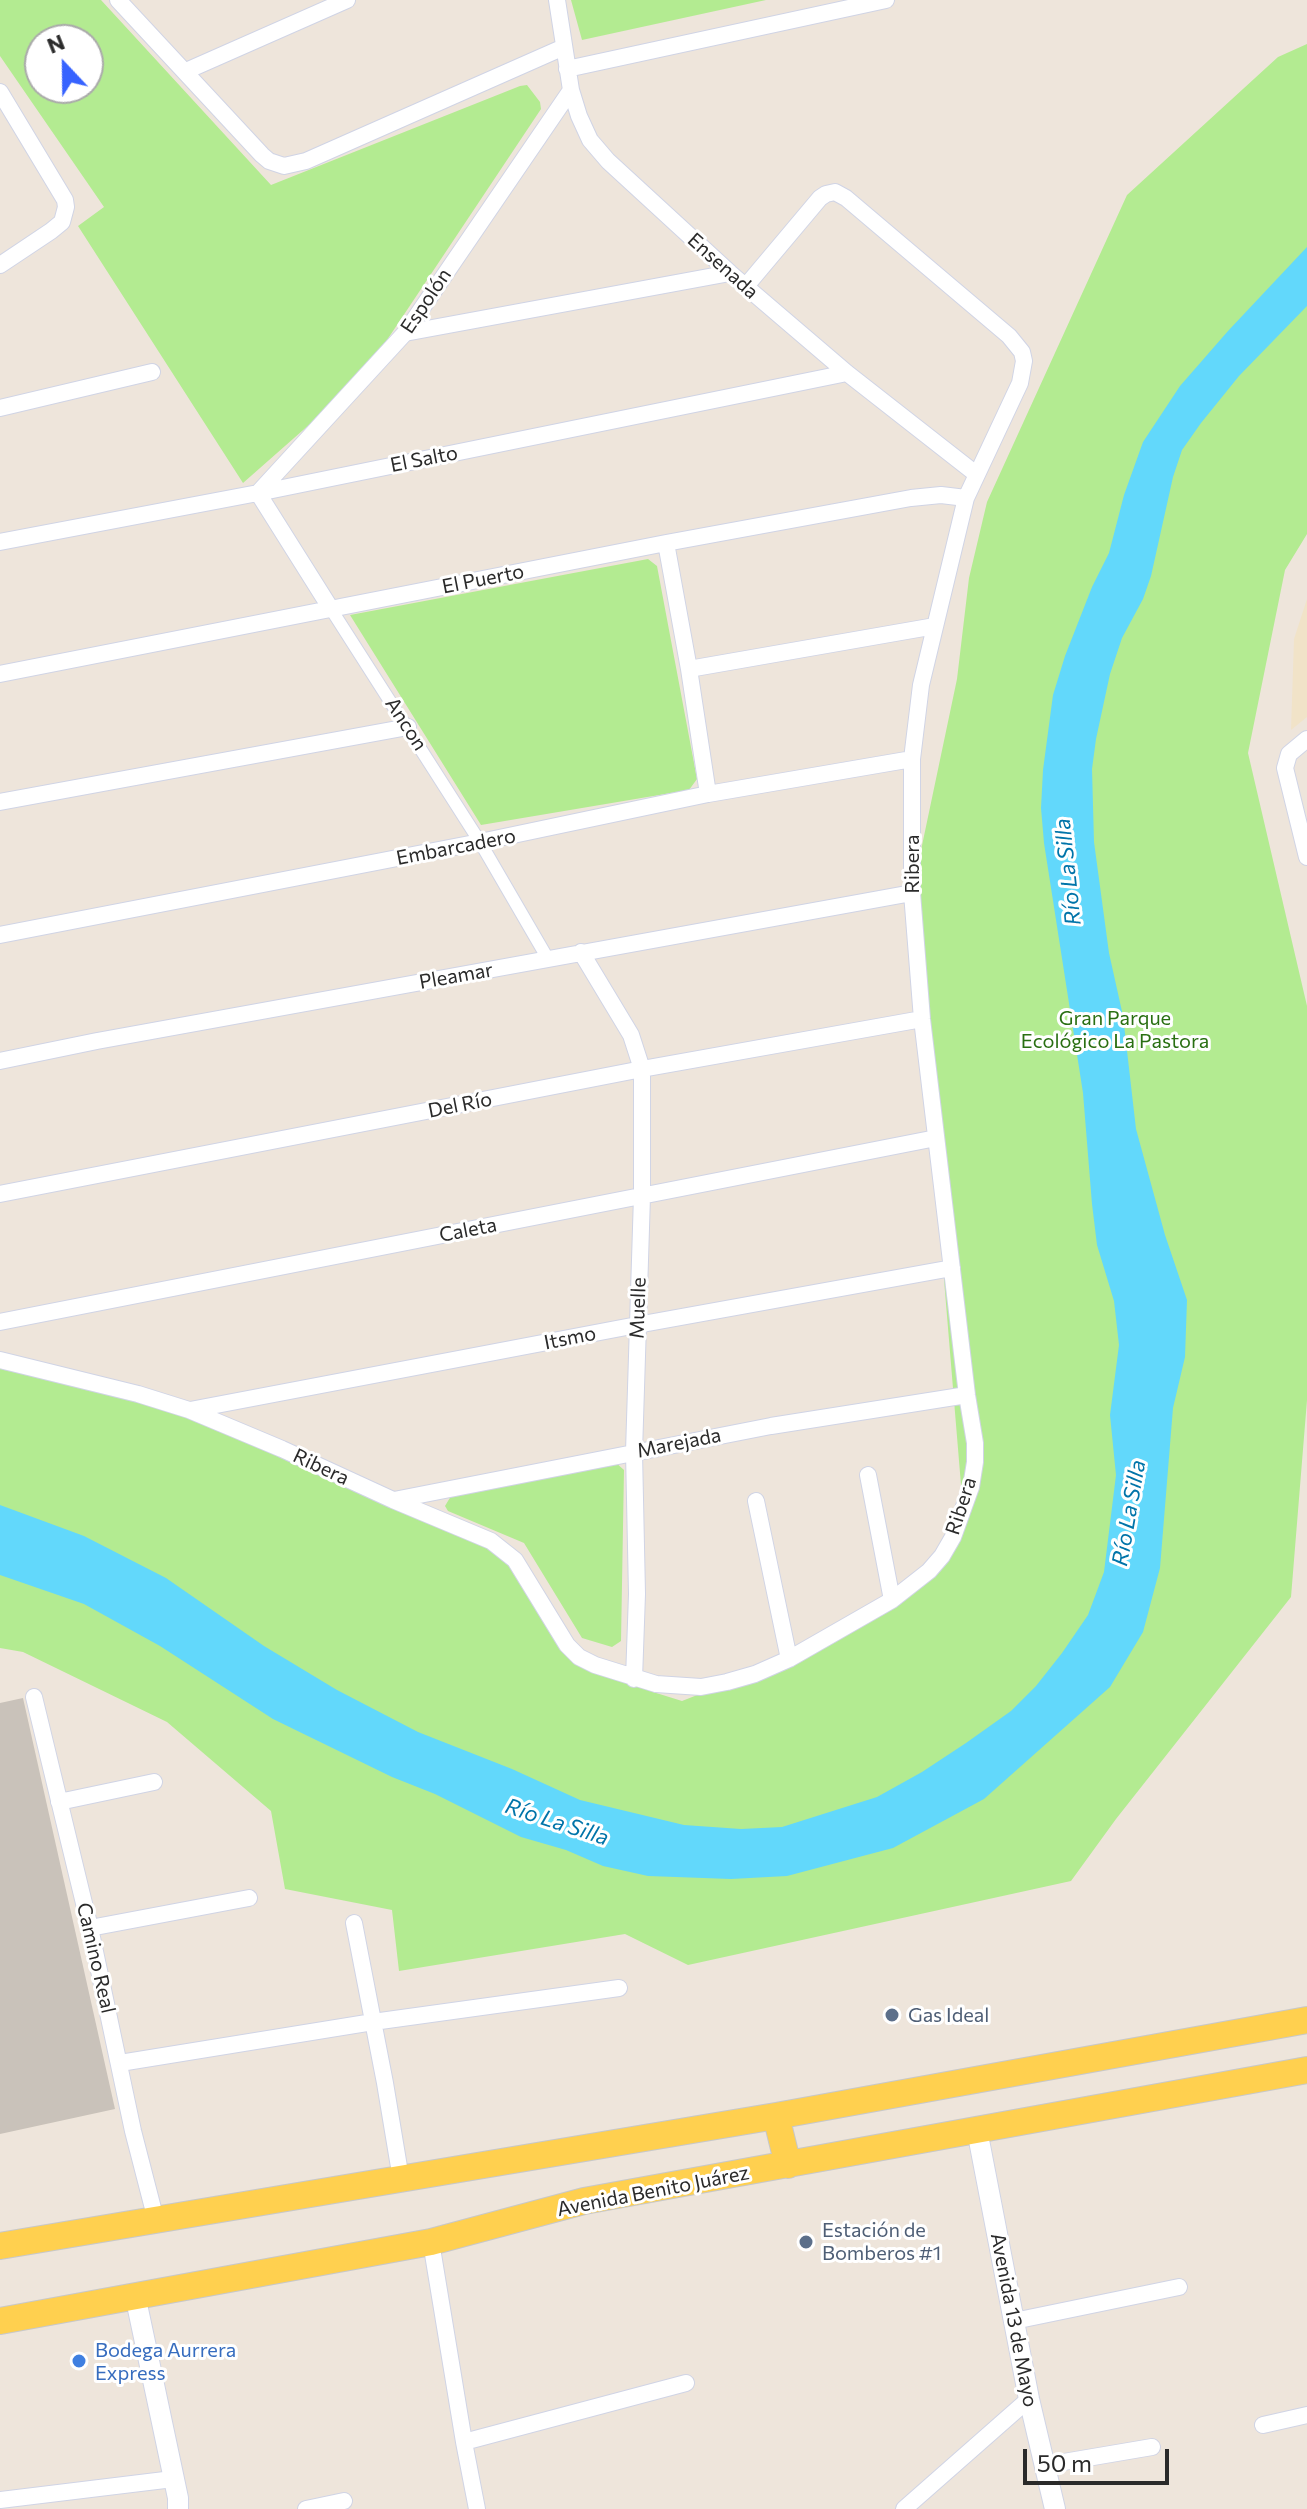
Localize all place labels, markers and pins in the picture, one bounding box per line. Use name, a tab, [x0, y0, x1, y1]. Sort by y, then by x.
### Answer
place label: Gas Ideal	[908, 2003, 989, 2027]
marker: Gas Ideal	[883, 2006, 901, 2024]
place label: Estación de Bomberos #1	[822, 2218, 941, 2265]
marker: Estación de Bomberos #1	[797, 2233, 815, 2251]
place label: Bodega Aurrera Express	[95, 2338, 236, 2385]
marker: Bodega Aurrera Express	[70, 2352, 88, 2370]

